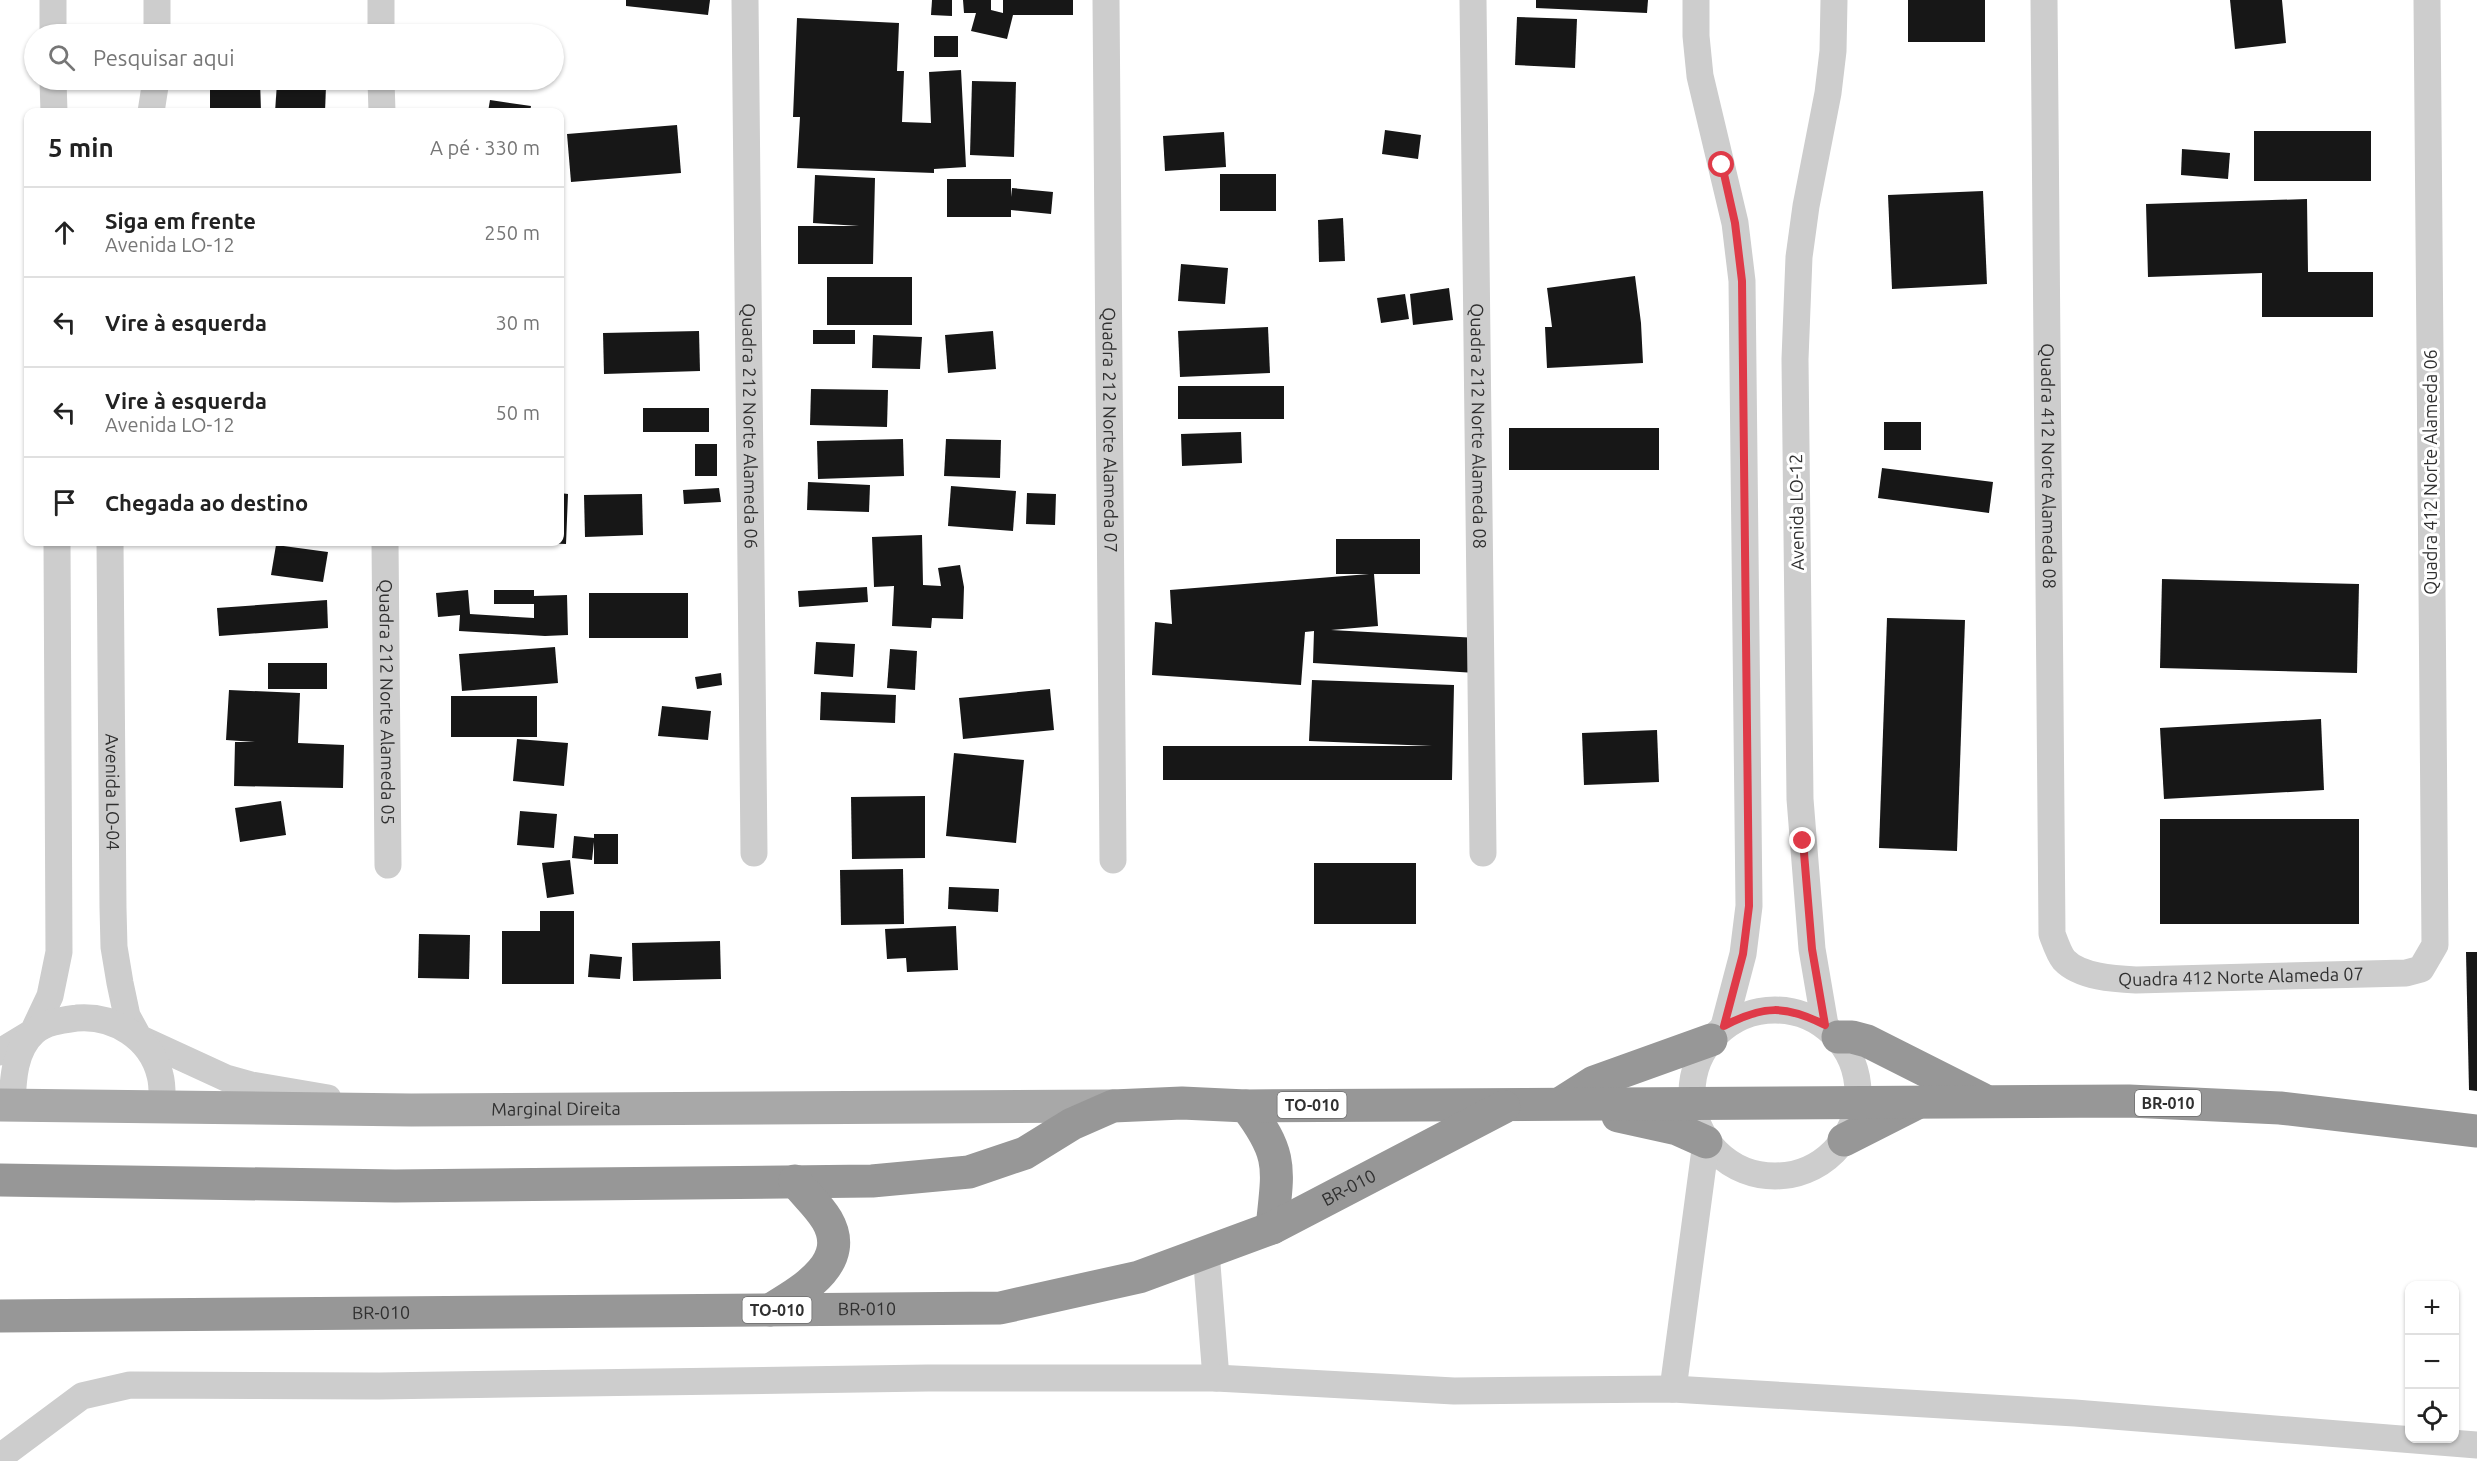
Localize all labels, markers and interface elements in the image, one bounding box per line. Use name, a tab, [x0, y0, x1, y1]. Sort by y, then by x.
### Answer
search box	[24, 24, 564, 90]
icon: search	[45, 41, 78, 74]
text: Pesquisar aqui	[93, 45, 235, 70]
text: 5 min	[48, 133, 114, 162]
text: A pé · 330 m	[430, 136, 540, 159]
route start	[1708, 151, 1734, 177]
text: Siga em frente	[105, 208, 256, 233]
icon: ahead	[48, 216, 81, 249]
text: 250 m	[484, 221, 540, 244]
text: Avenida LO-12	[105, 233, 235, 256]
street label: Quadra 212 Norte Alameda 06	[738, 303, 762, 549]
street label: Quadra 212 Norte Alameda 08	[1467, 303, 1490, 549]
icon: left	[48, 306, 81, 339]
street label: Quadra 212 Norte Alameda 07	[1099, 307, 1121, 553]
text: Vire à esquerda	[105, 310, 267, 335]
text: 30 m	[496, 311, 540, 334]
street label: Quadra 412 Norte Alameda 08	[2037, 343, 2060, 589]
street label: Quadra 412 Norte Alameda 06	[2420, 349, 2441, 595]
text: Vire à esquerda	[105, 388, 267, 413]
icon: left	[48, 396, 81, 429]
text: 50 m	[496, 401, 540, 424]
text: Avenida LO-12	[105, 413, 235, 436]
street label: Avenida LO-12	[1785, 453, 1807, 571]
icon: arrive	[48, 486, 81, 519]
text: Chegada ao destino	[105, 490, 308, 515]
street label: Quadra 212 Norte Alameda 05	[375, 579, 399, 825]
street label: Avenida LO-04	[103, 733, 124, 850]
route end	[1789, 827, 1815, 853]
street label: Quadra 412 Norte Alameda 07	[2118, 963, 2364, 990]
road number: BR-010	[2135, 1090, 2201, 1116]
road number: TO-010	[1278, 1092, 1346, 1118]
street label: Marginal Direita	[491, 1098, 621, 1119]
street label: BR-010	[1318, 1165, 1379, 1209]
map controls	[2405, 1281, 2459, 1443]
button: +	[2405, 1281, 2459, 1335]
road number: TO-010	[742, 1297, 812, 1323]
street label: BR-010	[838, 1298, 896, 1318]
street label: BR-010	[352, 1302, 410, 1322]
button: −	[2405, 1335, 2459, 1389]
button: locate	[2405, 1389, 2459, 1443]

